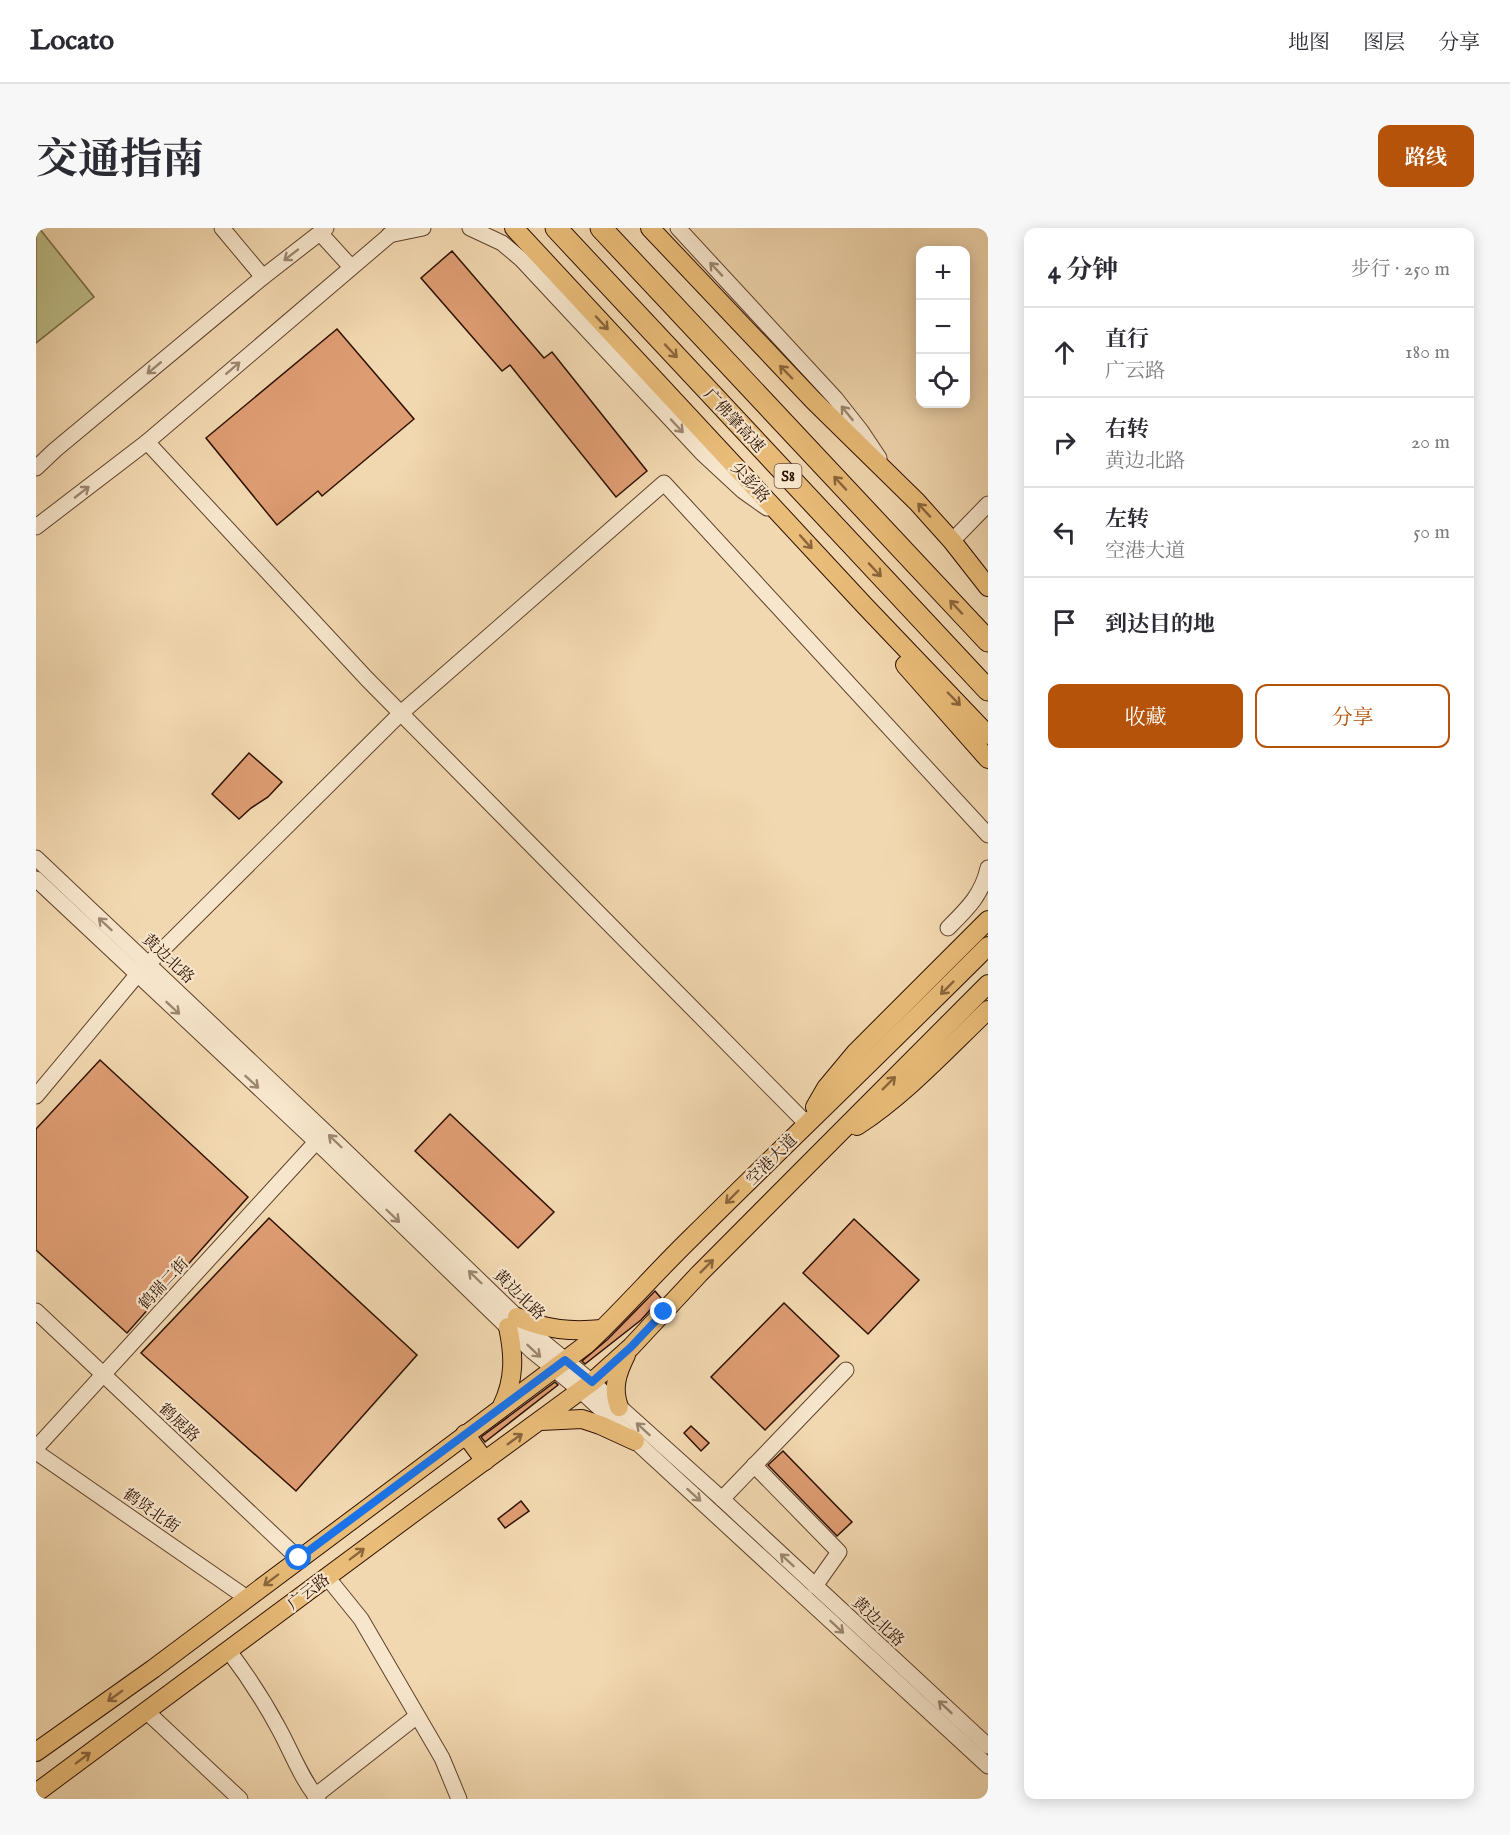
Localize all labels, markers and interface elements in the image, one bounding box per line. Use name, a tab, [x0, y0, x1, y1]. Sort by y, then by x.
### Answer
text: Locato	[30, 24, 114, 59]
text: 地图	[1288, 30, 1330, 57]
text: 图层	[1363, 30, 1405, 57]
text: 分享	[1438, 30, 1480, 57]
button: 路线	[1378, 125, 1474, 187]
text: 交通指南	[36, 135, 204, 188]
map controls	[916, 246, 970, 408]
button: +	[916, 246, 970, 300]
one-way arrow	[284, 248, 300, 261]
text: 4 分钟	[1048, 254, 1118, 287]
text: 步行 · 250 m	[1351, 257, 1450, 282]
one-way arrow	[709, 262, 723, 277]
button: −	[916, 300, 970, 354]
one-way arrow	[594, 315, 609, 330]
text: 直行	[1105, 326, 1149, 354]
icon: ahead	[1048, 336, 1081, 369]
text: 180 m	[1405, 340, 1450, 365]
one-way arrow	[663, 343, 678, 358]
button: locate	[916, 354, 970, 408]
text: 广云路	[1105, 359, 1165, 384]
one-way arrow	[147, 361, 162, 375]
one-way arrow	[225, 361, 240, 375]
one-way arrow	[780, 365, 794, 380]
street label: 广佛肇高速	[699, 385, 768, 457]
one-way arrow	[840, 406, 854, 421]
text: 右转	[1105, 416, 1149, 444]
one-way arrow	[670, 419, 684, 434]
icon: right	[1048, 426, 1081, 459]
text: 20 m	[1411, 430, 1450, 455]
text: 黄边北路	[1105, 449, 1185, 474]
street label: 尖彭路	[726, 459, 773, 508]
road number: S8	[774, 464, 802, 488]
one-way arrow	[833, 476, 847, 491]
one-way arrow	[74, 485, 90, 498]
one-way arrow	[917, 503, 931, 518]
text: 左转	[1105, 506, 1149, 534]
icon: left	[1048, 516, 1081, 549]
text: 50 m	[1413, 520, 1450, 545]
one-way arrow	[799, 534, 813, 549]
text: 空港大道	[1105, 539, 1185, 564]
one-way arrow	[868, 562, 882, 577]
one-way arrow	[949, 599, 963, 614]
icon: arrive	[1048, 606, 1081, 639]
text: 到达目的地	[1105, 611, 1215, 639]
button: 收藏	[1048, 684, 1243, 748]
button: 分享	[1255, 684, 1450, 748]
one-way arrow	[947, 692, 961, 707]
one-way arrow	[98, 916, 113, 931]
street label: 黄边北路	[137, 930, 198, 989]
one-way arrow	[939, 980, 954, 995]
one-way arrow	[165, 1001, 180, 1015]
one-way arrow	[244, 1075, 259, 1089]
one-way arrow	[881, 1076, 896, 1090]
street label: 空港大道	[743, 1131, 802, 1190]
one-way arrow	[328, 1134, 343, 1148]
one-way arrow	[725, 1190, 740, 1205]
one-way arrow	[386, 1208, 401, 1223]
street label: 鹤瑞二街	[135, 1254, 194, 1315]
one-way arrow	[699, 1258, 714, 1273]
street label: 黄边北路	[489, 1266, 549, 1325]
one-way arrow	[468, 1269, 483, 1284]
route end	[650, 1298, 676, 1324]
one-way arrow	[526, 1344, 541, 1359]
street label: 鹤展路	[154, 1400, 203, 1447]
one-way arrow	[635, 1421, 650, 1436]
one-way arrow	[507, 1433, 523, 1445]
street label: 鹤贤北街	[119, 1485, 183, 1538]
one-way arrow	[686, 1488, 701, 1502]
route start	[285, 1544, 311, 1570]
one-way arrow	[349, 1548, 365, 1560]
one-way arrow	[779, 1553, 794, 1567]
street label: 广云路	[284, 1570, 334, 1615]
one-way arrow	[264, 1573, 280, 1586]
street label: 黄边北路	[847, 1593, 908, 1652]
one-way arrow	[829, 1620, 844, 1634]
one-way arrow	[107, 1690, 123, 1702]
one-way arrow	[938, 1700, 953, 1714]
one-way arrow	[74, 1752, 90, 1764]

